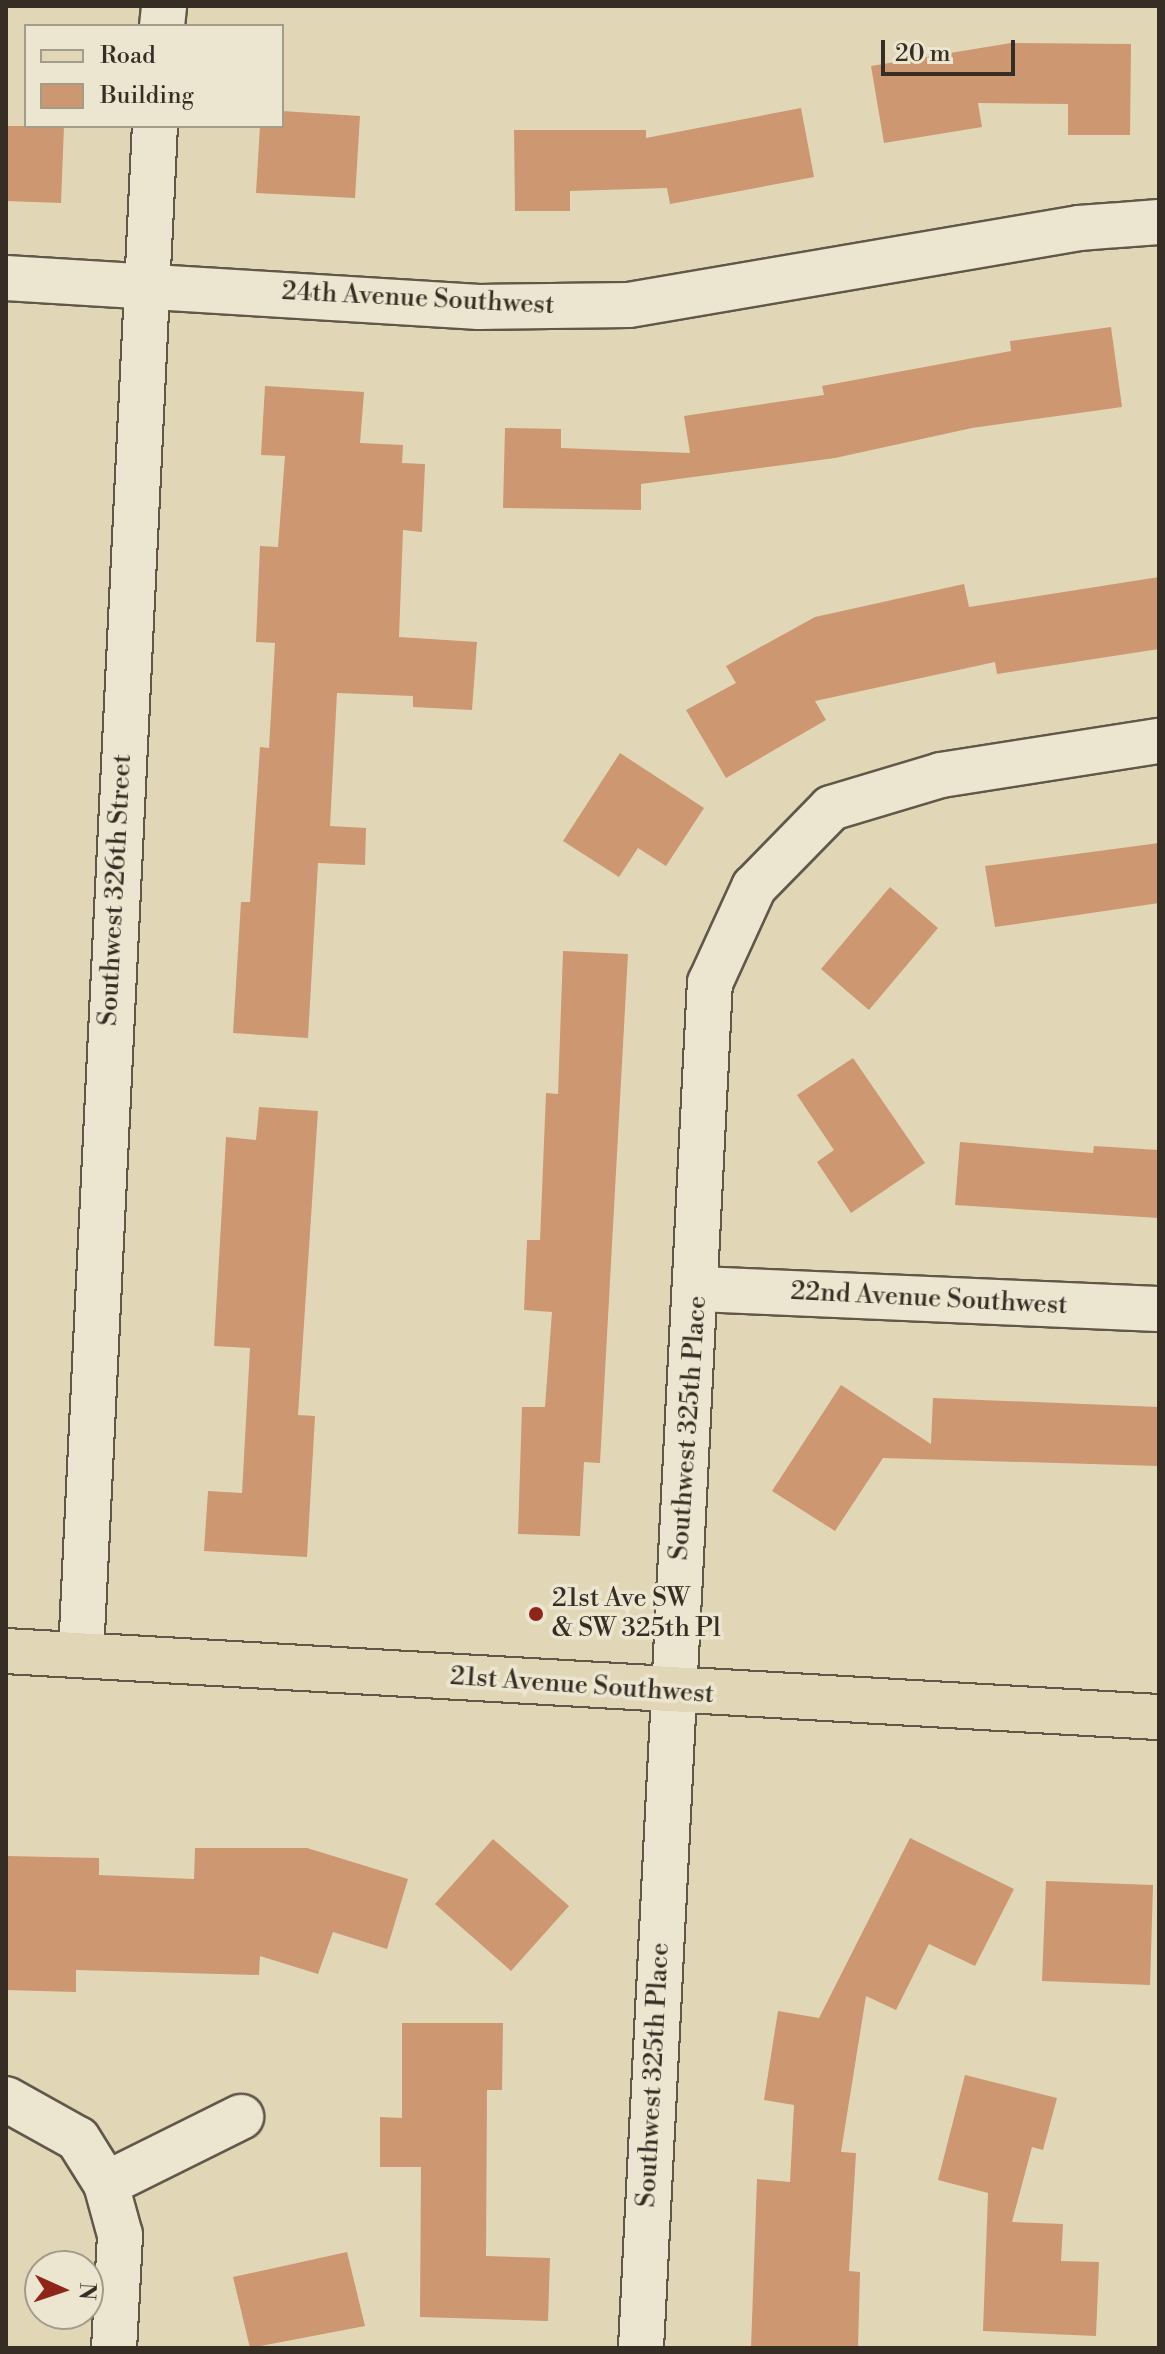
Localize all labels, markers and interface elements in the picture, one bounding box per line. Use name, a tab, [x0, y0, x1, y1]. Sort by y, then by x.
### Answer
legend	[24, 24, 284, 128]
scale bar	[885, 24, 1019, 74]
text: 20 m	[895, 39, 951, 69]
text: Road	[100, 41, 156, 71]
text: Building	[100, 81, 194, 111]
street label: 24th Avenue Southwest	[281, 276, 555, 322]
street label: Southwest 326th Street	[93, 753, 139, 1027]
street label: 22nd Avenue Southwest	[790, 1276, 1068, 1322]
street label: Southwest 325th Place	[664, 1295, 714, 1561]
place label: 21st Ave SW & SW 325th Pl	[552, 1583, 721, 1644]
marker: 21st Ave SW & SW 325th Pl	[527, 1605, 545, 1623]
street label: 21st Avenue Southwest	[449, 1661, 715, 1711]
street label: Southwest 325th Place	[631, 1942, 677, 2208]
north arrow	[24, 2250, 104, 2330]
text: N	[73, 2282, 100, 2301]

